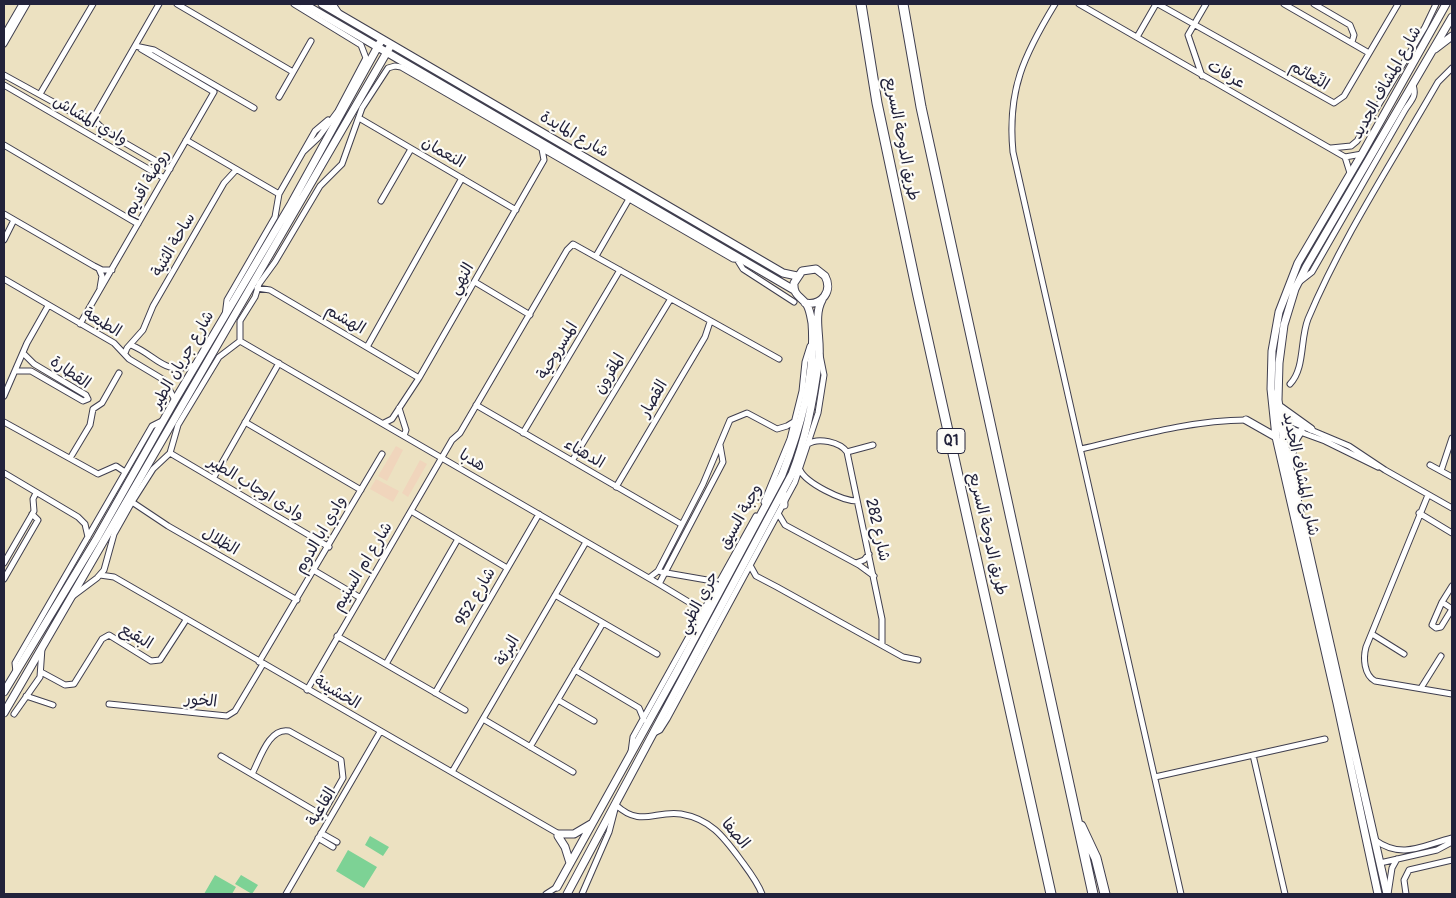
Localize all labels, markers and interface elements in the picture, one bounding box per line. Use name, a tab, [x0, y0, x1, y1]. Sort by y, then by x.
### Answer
street label: شارع المشاف الجديد	[1348, 23, 1426, 143]
street label: عرفات	[1204, 57, 1248, 93]
street label: النًعائم	[1286, 57, 1332, 95]
street label: طريق الدوحة السريع	[880, 75, 922, 203]
street label: وادي المشاش	[49, 92, 131, 150]
street label: شارع المايدة	[536, 108, 612, 162]
street label: النعمان	[418, 133, 468, 173]
street label: روضة اقديم	[120, 147, 174, 221]
street label: ساحة الثنية	[148, 210, 200, 280]
street label: النهي	[445, 260, 479, 298]
street label: الهشم	[322, 301, 368, 339]
street label: الطبعة	[79, 304, 125, 342]
street label: شارع جريان الطير	[147, 308, 219, 412]
street label: المسروحية	[533, 319, 583, 383]
street label: المقرون	[590, 350, 630, 398]
street label: القطارة	[46, 353, 94, 393]
street label: القصار	[636, 377, 672, 421]
street label: شارع المشاف الجديد	[1277, 410, 1323, 538]
road number: Q1	[937, 428, 965, 454]
street label: الدهناء	[560, 435, 608, 473]
street label: هدبا	[455, 446, 489, 476]
street label: وادى اوجاب الطير	[204, 453, 308, 525]
street label: طريق الدوحة السريع	[963, 470, 1011, 598]
street label: وجبة السيق	[715, 481, 767, 553]
street label: وادي ابا الدوم	[291, 493, 351, 577]
street label: شارع 282	[860, 497, 894, 563]
street label: شارع ام السنيم	[329, 519, 397, 615]
street label: الظلال	[198, 524, 242, 560]
street label: شارع 952	[452, 565, 500, 629]
street label: جري الظبي	[675, 569, 723, 637]
street label: البقيع	[116, 620, 156, 654]
street label: البرثة	[492, 632, 524, 670]
street label: الخشينة	[310, 672, 364, 714]
street label: الخور	[184, 690, 218, 712]
street label: القاعية	[303, 784, 341, 830]
street label: الصفا	[717, 815, 753, 853]

